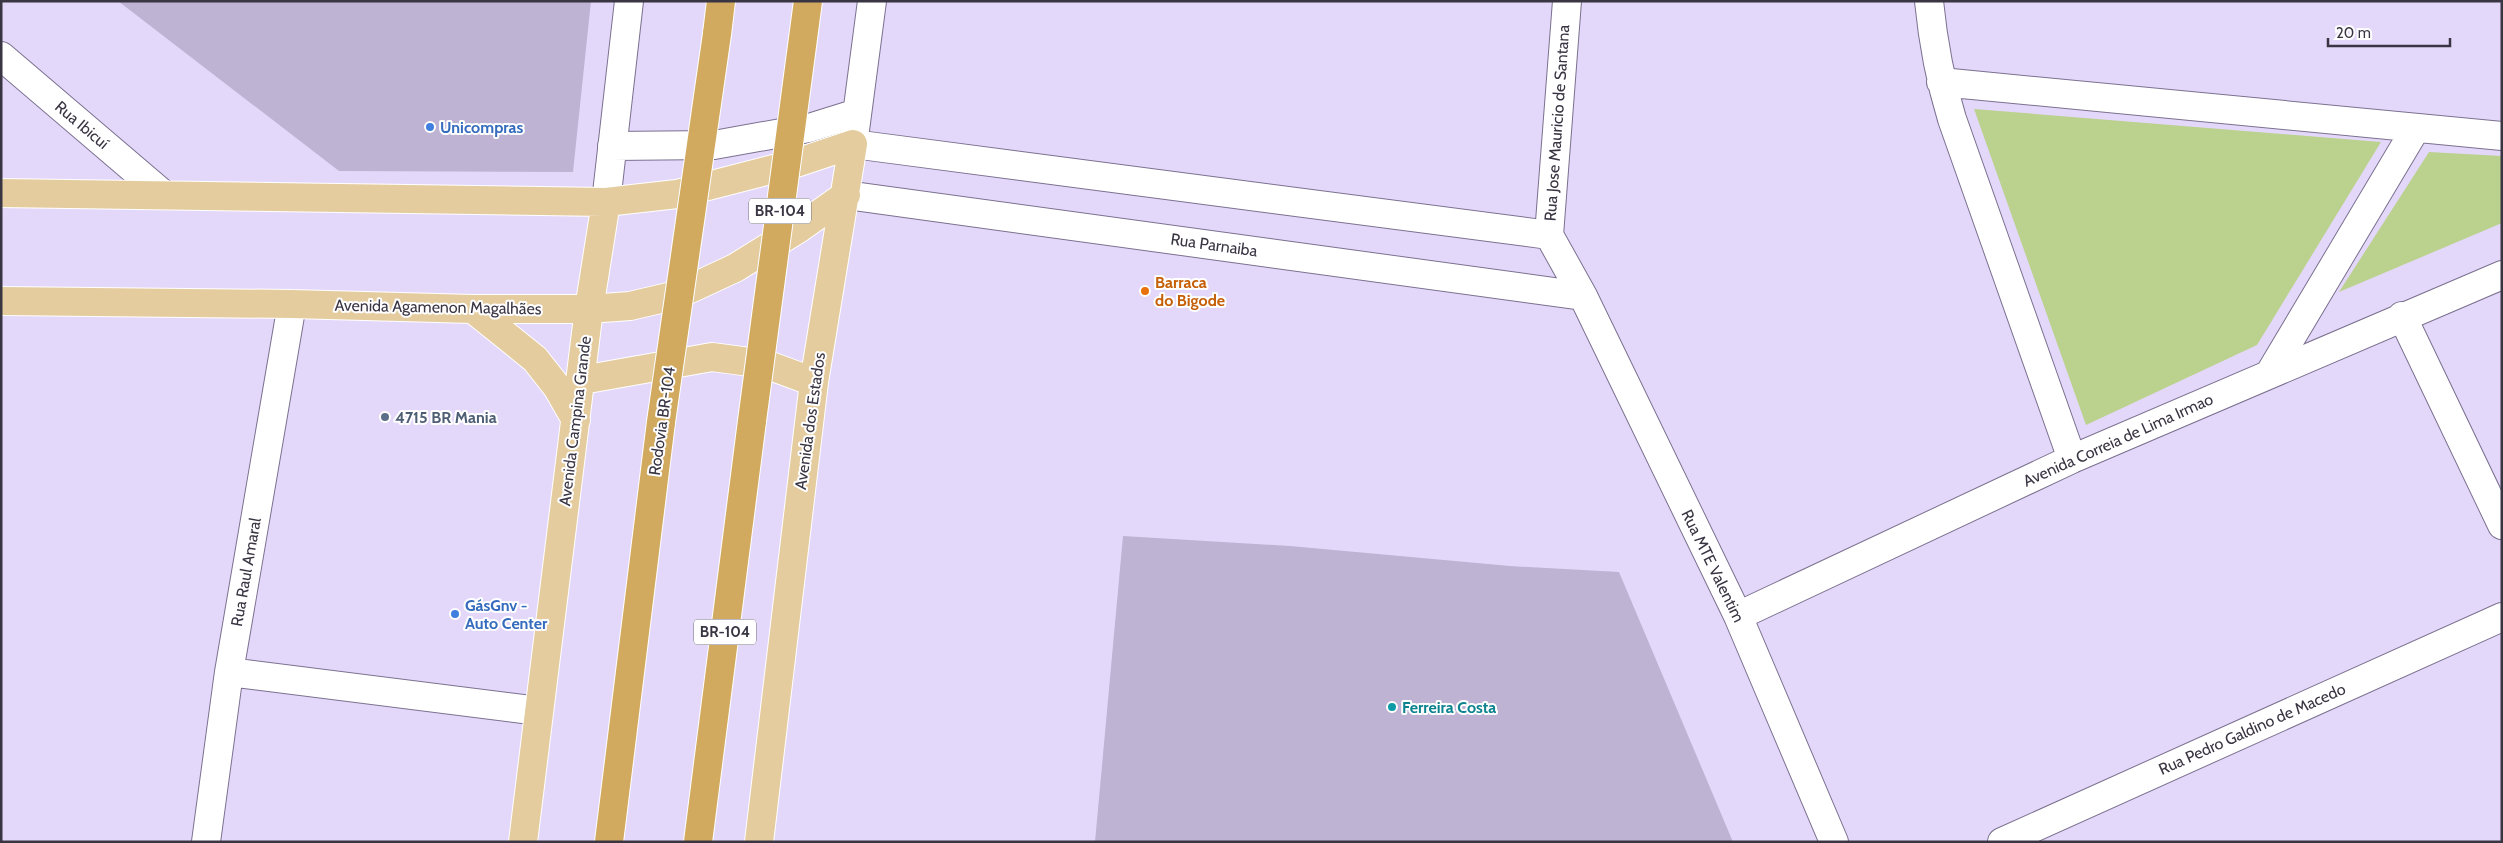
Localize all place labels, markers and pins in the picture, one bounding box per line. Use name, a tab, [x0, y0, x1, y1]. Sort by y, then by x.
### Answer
place label: Unicompras	[440, 118, 523, 137]
marker: Unicompras	[424, 121, 436, 133]
place label: Barraca do Bigode	[1155, 273, 1225, 310]
marker: Barraca do Bigode	[1139, 285, 1151, 297]
place label: 4715 BR Mania	[395, 408, 497, 427]
marker: 4715 BR Mania	[379, 411, 391, 423]
place label: GásGnv - Auto Center	[465, 596, 548, 633]
marker: GásGnv - Auto Center	[449, 608, 461, 620]
place label: Ferreira Costa	[1402, 698, 1496, 717]
marker: Ferreira Costa	[1386, 701, 1398, 713]

